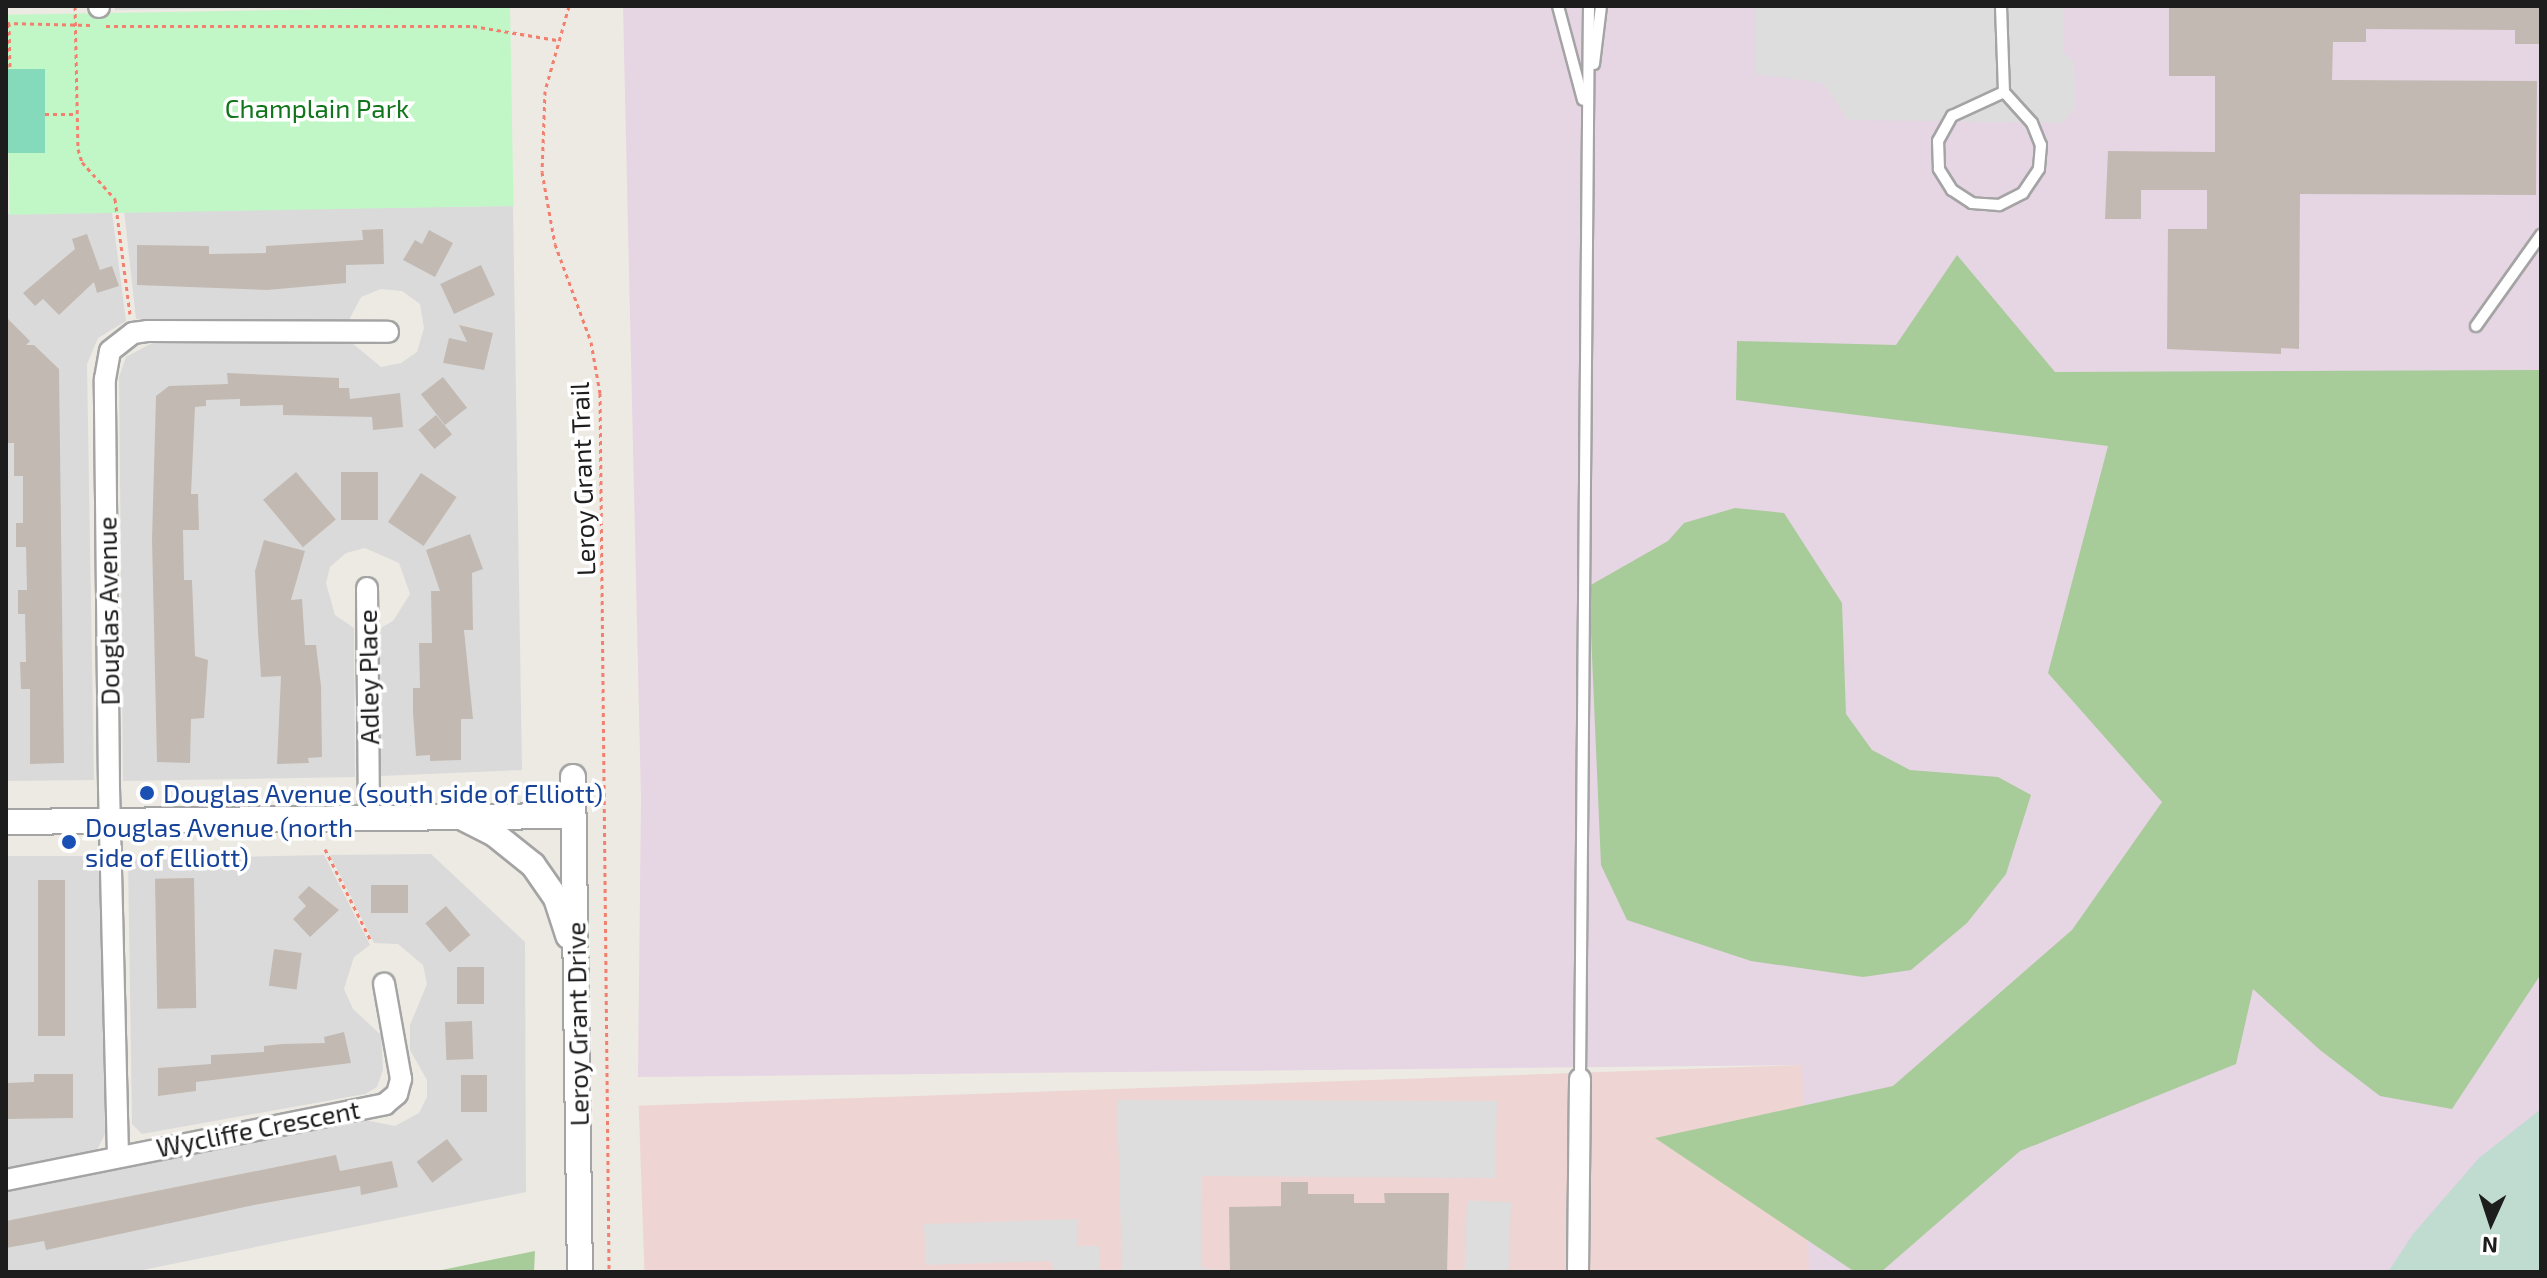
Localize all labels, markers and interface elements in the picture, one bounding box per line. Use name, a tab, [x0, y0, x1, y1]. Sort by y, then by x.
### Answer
park label: Champlain Park	[225, 92, 409, 124]
street label: Leroy Grant Trail	[563, 381, 601, 577]
street label: Douglas Avenue	[91, 516, 125, 706]
street label: Adley Place	[351, 609, 385, 745]
place label: Douglas Avenue (south side of Elliott)	[163, 777, 604, 809]
marker: Douglas Avenue (south side of Elliott)	[138, 784, 156, 802]
place label: Douglas Avenue (north side of Elliott)	[85, 811, 354, 872]
marker: Douglas Avenue (north side of Elliott)	[60, 833, 78, 851]
street label: Leroy Grant Drive	[560, 921, 594, 1127]
street label: Wycliffe Crescent	[154, 1093, 362, 1163]
north arrow	[2451, 1182, 2531, 1262]
text: N	[2481, 1233, 2498, 1259]

